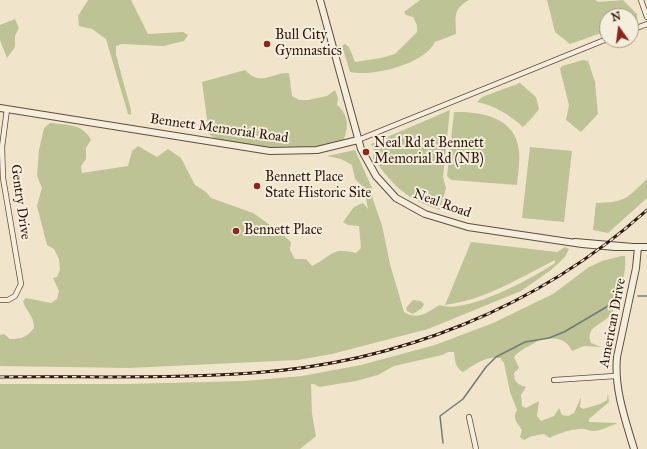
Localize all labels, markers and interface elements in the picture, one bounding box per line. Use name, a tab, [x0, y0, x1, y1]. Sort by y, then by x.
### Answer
north arrow	[599, 8, 639, 48]
text: N	[610, 9, 622, 24]
place label: Bull City Gymnastics	[275, 28, 342, 60]
marker: Bull City Gymnastics	[262, 39, 272, 49]
street label: Bennett Memorial Road	[149, 111, 289, 147]
place label: Neal Rd at Bennett Memorial Rd (NB)	[374, 136, 484, 168]
marker: Neal Rd at Bennett Memorial Rd (NB)	[361, 147, 371, 157]
street label: Gentry Drive	[6, 163, 34, 241]
place label: Bennett Place State Historic Site	[265, 170, 371, 202]
marker: Bennett Place State Historic Site	[252, 181, 262, 191]
street label: Neal Road	[411, 186, 473, 222]
place label: Bennett Place	[244, 223, 322, 239]
marker: Bennett Place	[231, 226, 241, 236]
street label: American Drive	[596, 277, 630, 369]

